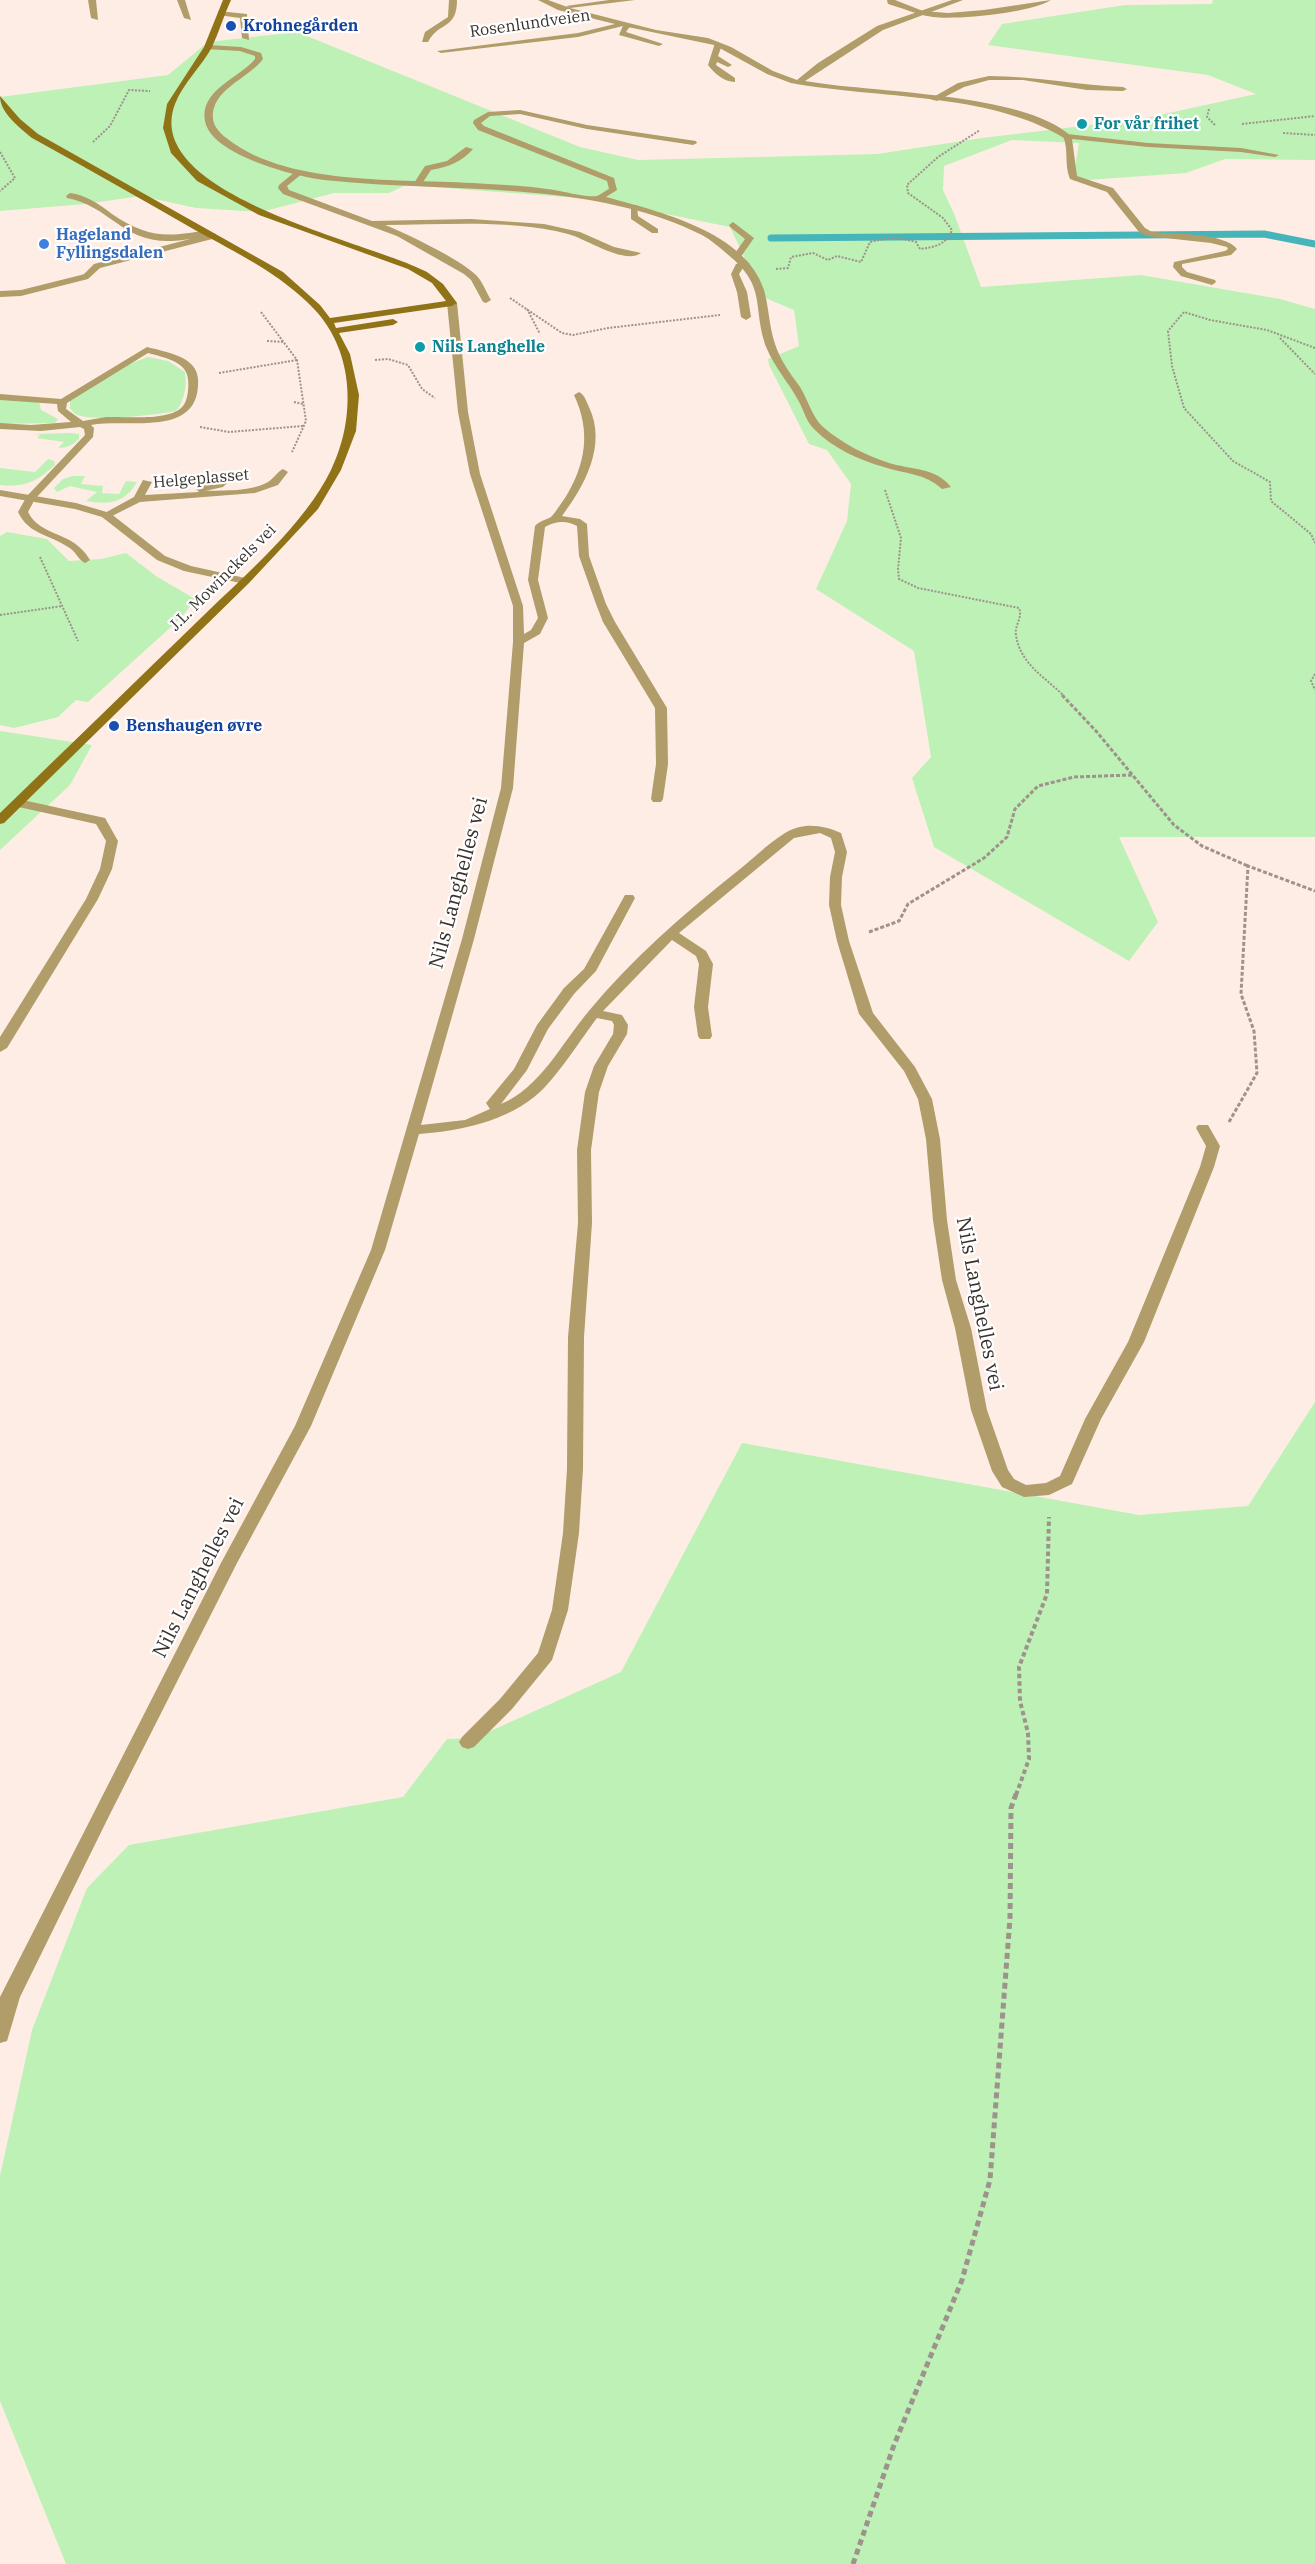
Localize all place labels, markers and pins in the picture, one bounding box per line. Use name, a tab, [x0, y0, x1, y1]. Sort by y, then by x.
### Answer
place label: Krohnegården	[243, 16, 358, 36]
marker: Krohnegården	[224, 19, 238, 33]
place label: For vår frihet	[1094, 114, 1199, 134]
marker: For vår frihet	[1075, 117, 1089, 131]
place label: Hageland Fyllingsdalen	[56, 225, 163, 263]
marker: Hageland Fyllingsdalen	[37, 237, 51, 251]
place label: Nils Langhelle	[432, 337, 545, 357]
marker: Nils Langhelle	[413, 340, 427, 354]
place label: Benshaugen øvre	[126, 716, 262, 736]
marker: Benshaugen øvre	[107, 719, 121, 733]

